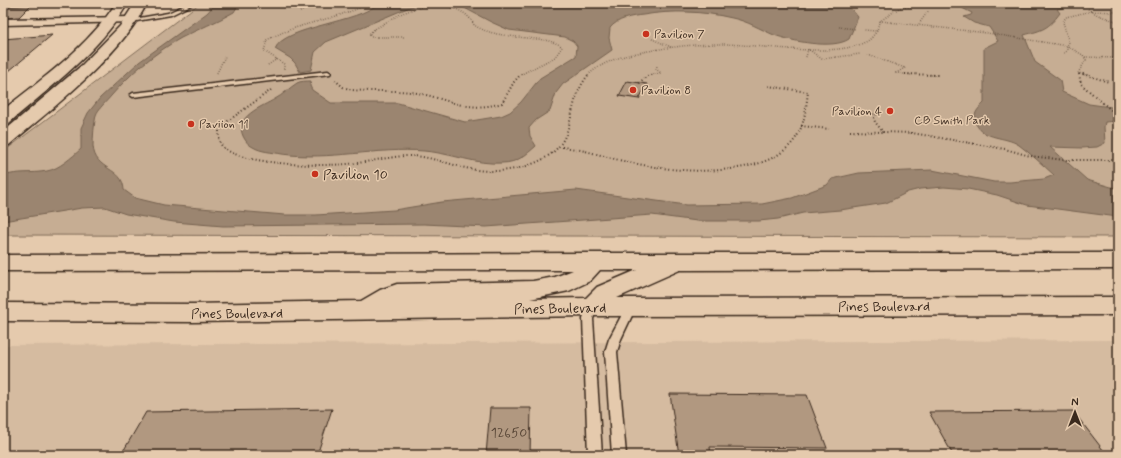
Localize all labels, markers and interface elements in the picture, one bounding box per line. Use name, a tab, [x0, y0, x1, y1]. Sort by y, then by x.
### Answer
place label: Pavilion 7	[654, 27, 705, 43]
marker: Pavilion 7	[641, 29, 651, 39]
place label: Pavilion 8	[641, 83, 691, 99]
marker: Pavilion 8	[628, 85, 638, 95]
place label: Pavilion 4	[832, 104, 882, 120]
marker: Pavilion 4	[885, 106, 895, 116]
park label: CB Smith Park	[914, 113, 990, 129]
place label: Paviion 11	[199, 117, 249, 133]
marker: Paviion 11	[186, 119, 196, 129]
place label: Pavilion 10	[323, 166, 388, 184]
marker: Pavilion 10	[310, 169, 320, 179]
street label: Pines Boulevard	[838, 298, 930, 316]
street label: Pines Boulevard	[514, 299, 606, 319]
street label: Pines Boulevard	[191, 305, 283, 323]
north arrow	[1055, 392, 1095, 432]
text: N	[1071, 396, 1079, 410]
house number: 12650	[491, 424, 527, 442]

